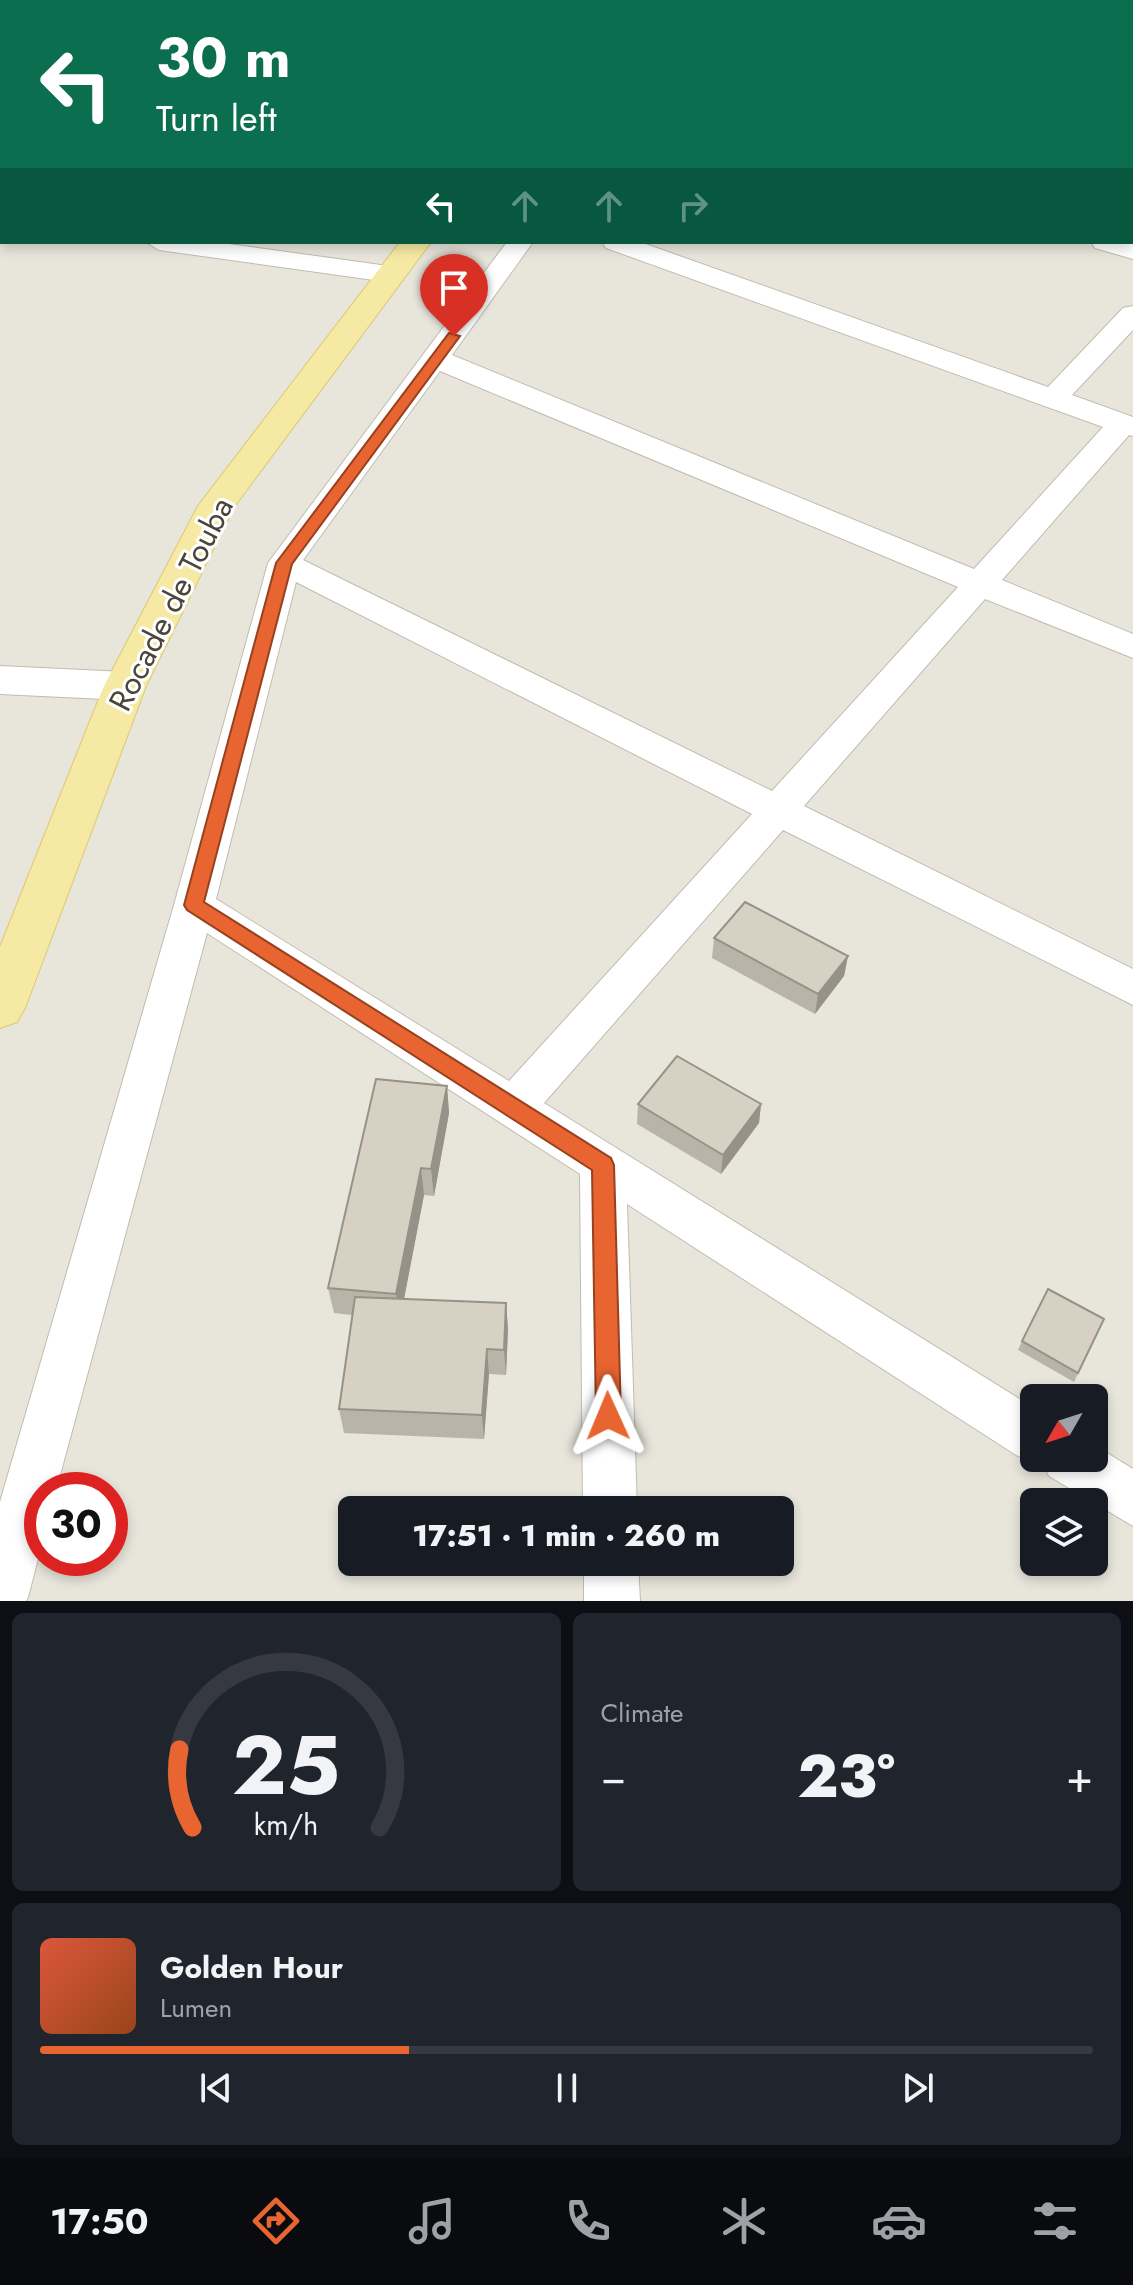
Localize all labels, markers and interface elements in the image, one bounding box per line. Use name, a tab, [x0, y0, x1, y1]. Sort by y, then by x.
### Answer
text: 30 m	[156, 17, 291, 98]
icon: left	[24, 32, 128, 136]
text: Turn left	[156, 92, 277, 144]
icon: left	[419, 184, 463, 228]
icon: ahead	[503, 184, 547, 228]
icon: ahead	[587, 184, 631, 228]
icon: right	[671, 184, 715, 228]
pin	[420, 254, 488, 336]
icon: arrive	[432, 266, 476, 310]
street label: Rocade de Touba	[97, 489, 245, 719]
position arrow	[566, 1374, 650, 1458]
north arrow	[1020, 1384, 1108, 1472]
map controls	[1020, 1384, 1108, 1576]
speed limit sign: 30	[24, 1472, 128, 1576]
button: layers	[1020, 1488, 1108, 1576]
text: 17:51 · 1 min · 260 m	[412, 1514, 720, 1557]
text: Climate	[601, 1694, 683, 1732]
text: 25	[232, 1705, 340, 1825]
text: 23°	[797, 1733, 895, 1820]
text: −	[601, 1745, 626, 1809]
text: +	[1066, 1745, 1093, 1809]
text: km/h	[254, 1804, 319, 1846]
text: Golden Hour	[160, 1946, 343, 1989]
text: Lumen	[160, 1989, 232, 2027]
icon: previous	[194, 2066, 238, 2110]
icon: pause	[545, 2066, 589, 2110]
icon: next	[896, 2066, 940, 2110]
icon: directions	[248, 2193, 304, 2249]
icon: music	[404, 2193, 460, 2249]
icon: phone	[560, 2193, 616, 2249]
icon: climate	[716, 2193, 772, 2249]
icon: car	[871, 2193, 927, 2249]
icon: filters	[1027, 2193, 1083, 2249]
text: 17:50	[50, 2195, 149, 2247]

